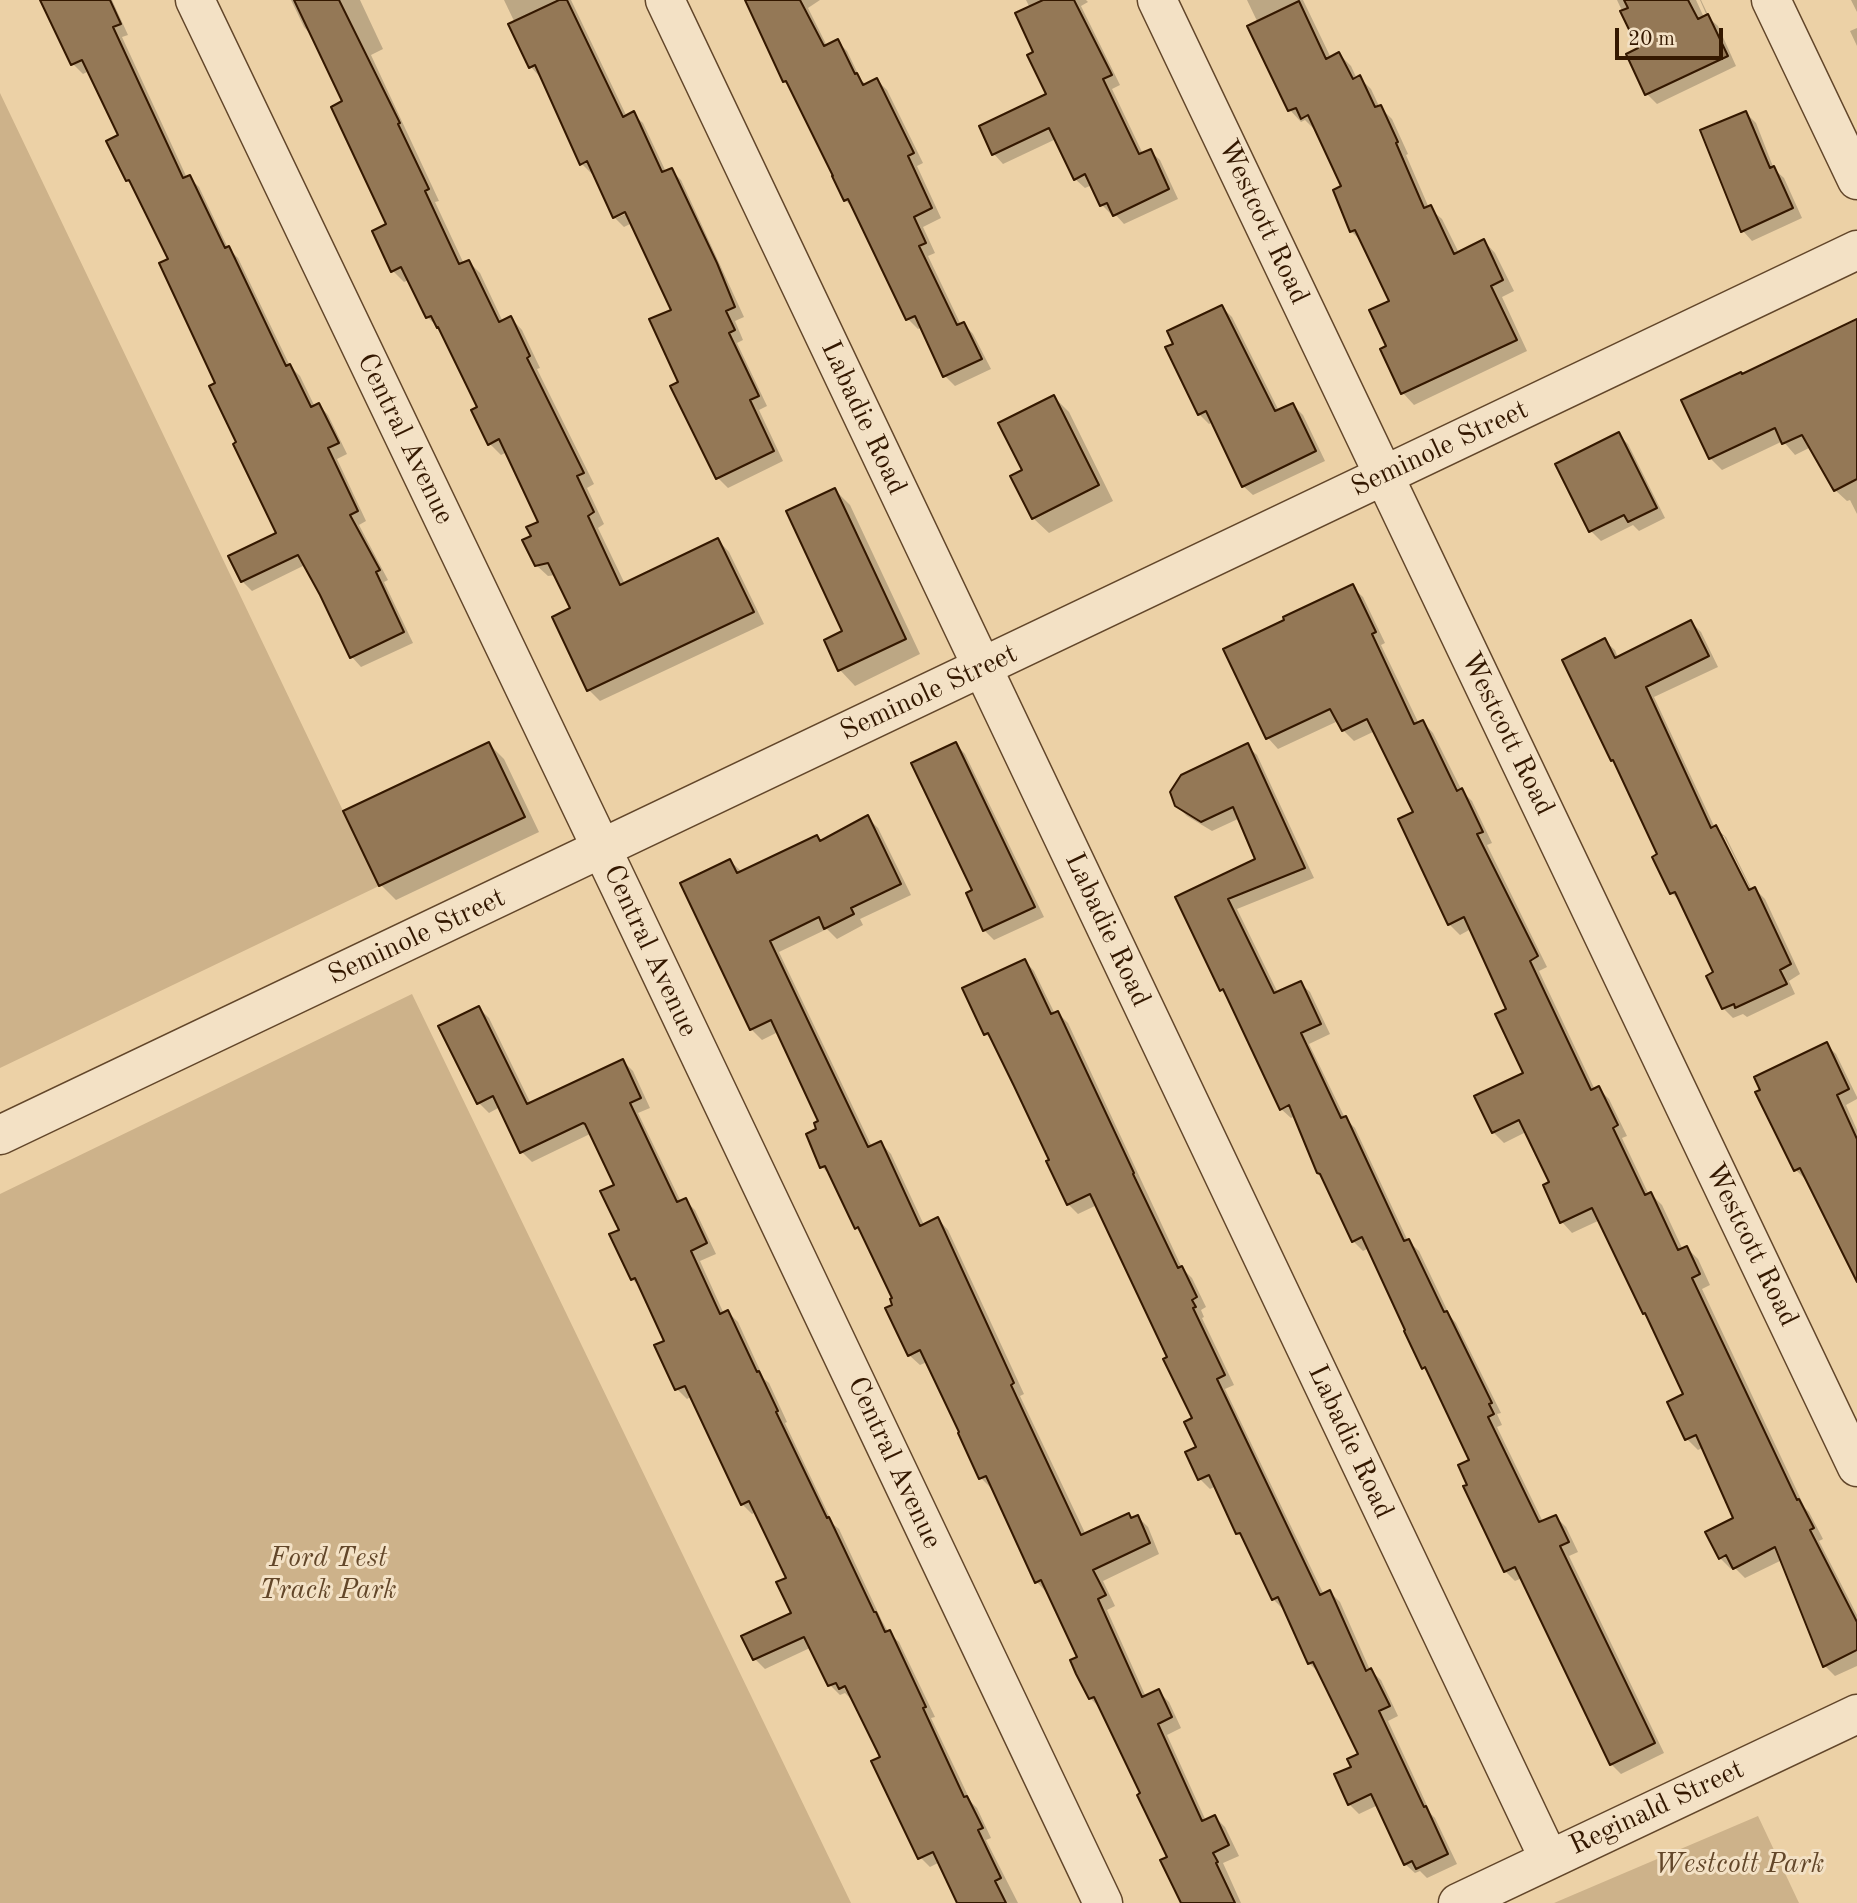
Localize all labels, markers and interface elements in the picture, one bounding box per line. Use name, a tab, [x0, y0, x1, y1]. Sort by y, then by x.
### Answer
scale bar	[1619, 14, 1728, 58]
text: 20 m	[1628, 29, 1675, 50]
street label: Westcott Road	[1210, 134, 1316, 310]
street label: Labadie Road	[813, 336, 913, 500]
street label: Central Avenue	[349, 348, 461, 530]
street label: Seminole Street	[1346, 393, 1534, 505]
street label: Seminole Street	[835, 637, 1023, 749]
street label: Westcott Road	[1453, 647, 1561, 821]
street label: Labadie Road	[1057, 848, 1157, 1012]
street label: Central Avenue	[595, 860, 705, 1042]
street label: Seminole Street	[323, 881, 511, 993]
street label: Westcott Road	[1697, 1158, 1805, 1332]
street label: Labadie Road	[1300, 1360, 1400, 1524]
street label: Central Avenue	[839, 1372, 949, 1554]
park label: Ford Test Track Park	[259, 1542, 397, 1608]
street label: Reginald Street	[1564, 1753, 1750, 1863]
park label: Westcott Park	[1654, 1848, 1824, 1882]

